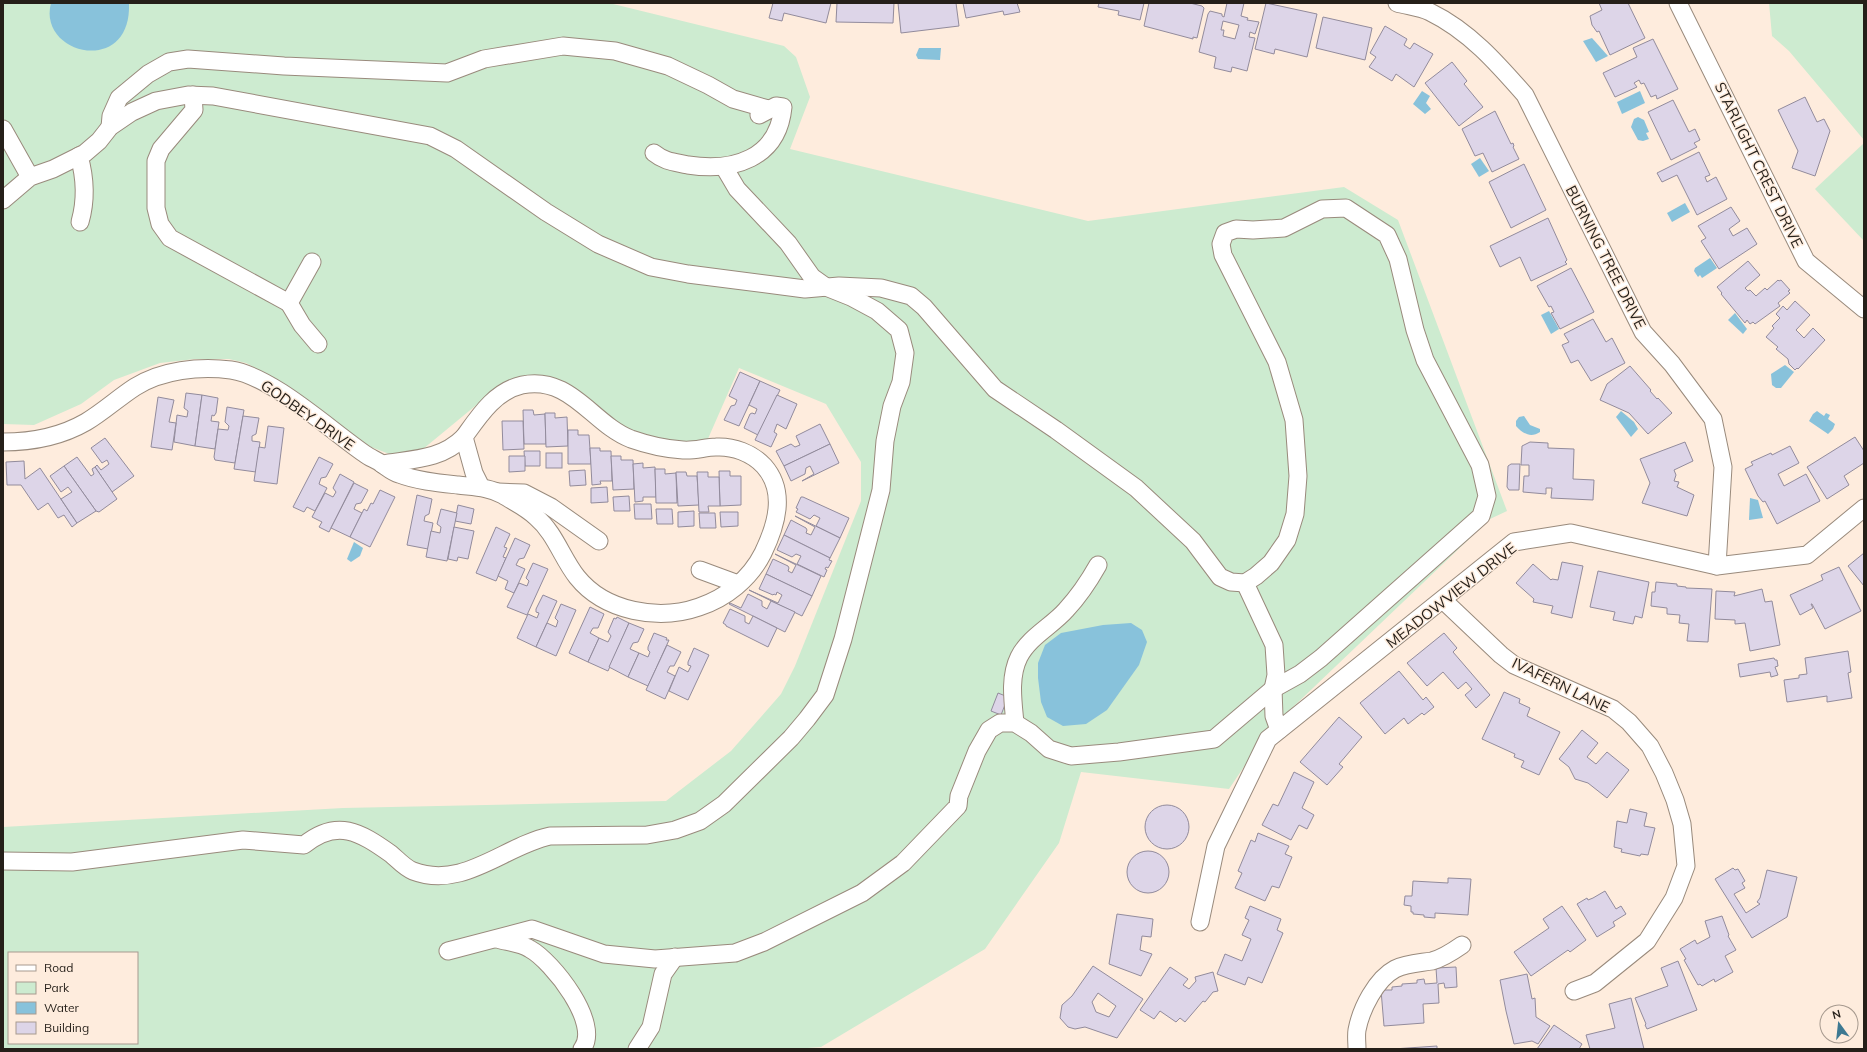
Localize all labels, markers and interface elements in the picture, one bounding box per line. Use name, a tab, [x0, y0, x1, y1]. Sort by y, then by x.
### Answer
street label: STARLIGHT CREST DRIVE	[1711, 79, 1808, 251]
street label: BURNING TREE DRIVE	[1562, 182, 1651, 332]
street label: GODBEY DRIVE	[257, 376, 359, 455]
street label: MEADOWVIEW DRIVE	[1382, 538, 1520, 652]
street label: IVAFERN LANE	[1509, 653, 1613, 717]
legend	[8, 952, 138, 1044]
text: Road	[44, 960, 73, 975]
text: Park	[44, 980, 70, 995]
text: Water	[44, 1000, 80, 1015]
north arrow	[1819, 1004, 1859, 1044]
text: N	[1831, 1007, 1842, 1022]
text: Building	[44, 1020, 89, 1035]

